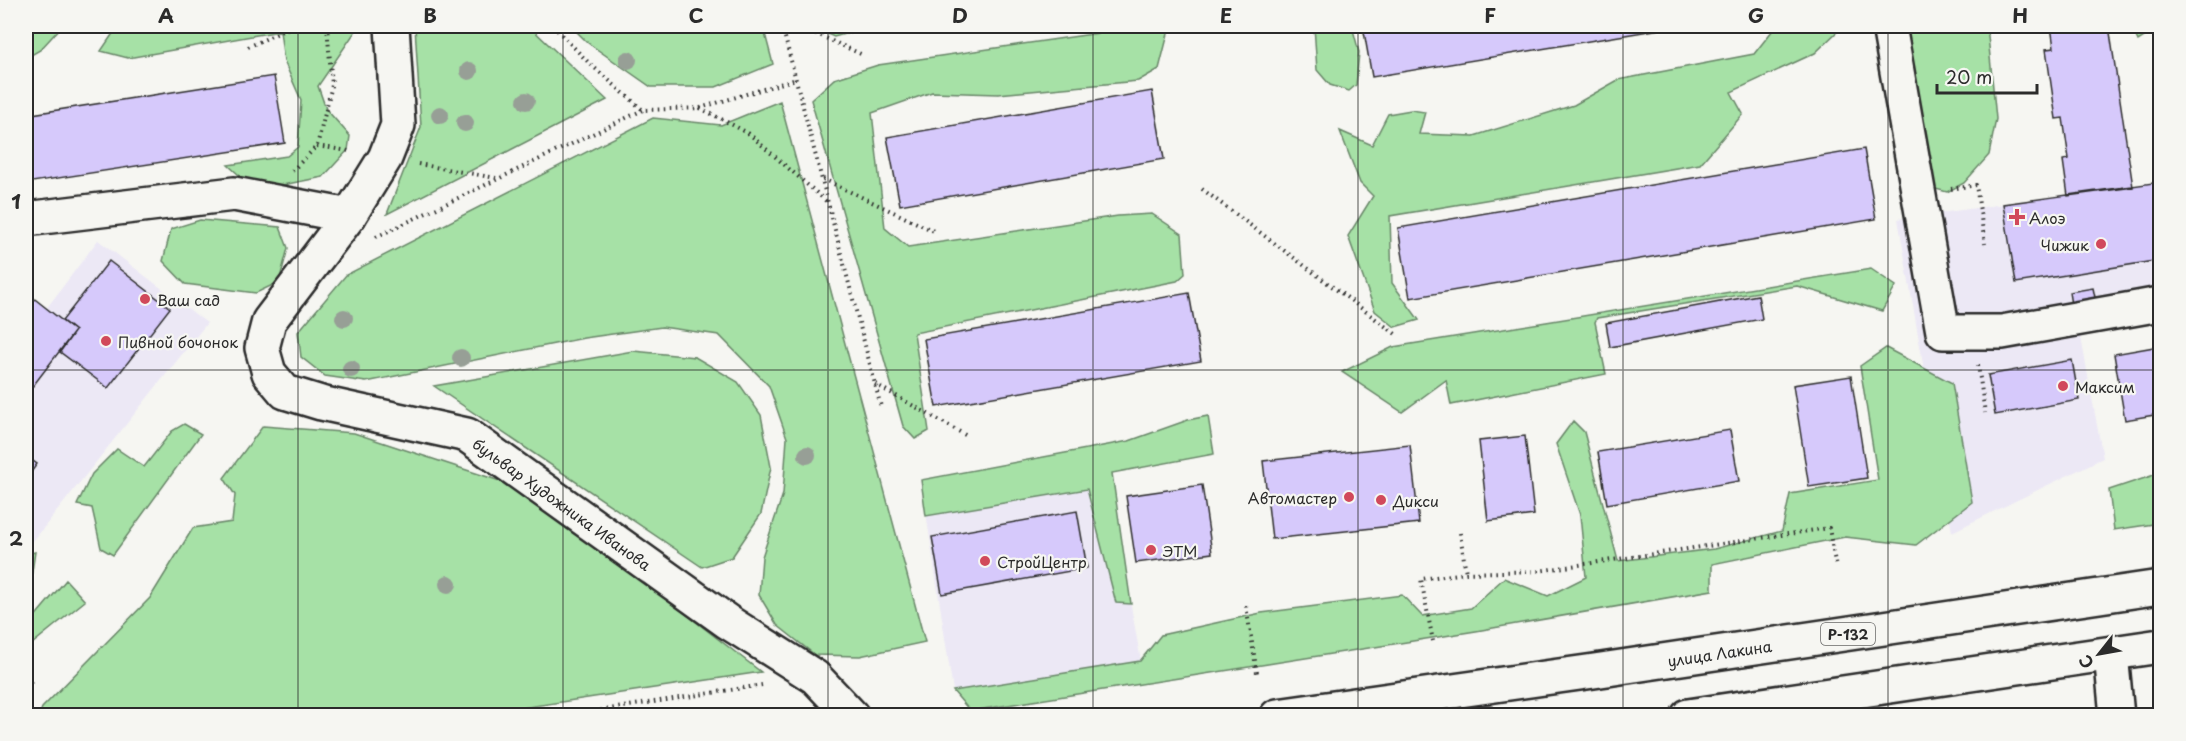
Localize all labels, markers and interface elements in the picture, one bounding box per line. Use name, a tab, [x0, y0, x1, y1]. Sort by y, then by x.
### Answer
text: A	[158, 0, 174, 30]
text: B	[423, 0, 437, 30]
text: C	[688, 0, 704, 30]
text: D	[952, 0, 968, 30]
text: E	[1220, 0, 1232, 30]
text: F	[1484, 0, 1496, 30]
text: G	[1748, 0, 1764, 30]
text: H	[2012, 0, 2028, 30]
scale bar	[1937, 57, 2038, 95]
text: 20 m	[1946, 63, 1992, 90]
text: 1	[11, 186, 21, 216]
place label: Алоэ	[2029, 206, 2065, 229]
marker: Алоэ	[2010, 210, 2024, 224]
place label: Чижик	[2041, 233, 2089, 256]
marker: Чижик	[2094, 237, 2108, 251]
place label: Ваш сад	[157, 288, 220, 311]
marker: Ваш сад	[138, 292, 152, 306]
place label: Пивной бочонок	[118, 330, 238, 353]
marker: Пивной бочонок	[99, 334, 113, 348]
place label: Максим	[2075, 375, 2135, 398]
marker: Максим	[2056, 379, 2070, 393]
street label: бульвар Художника Иванова	[468, 431, 657, 576]
place label: Автомастер	[1248, 486, 1337, 509]
place label: Дикси	[1392, 489, 1439, 512]
marker: Автомастер	[1342, 490, 1356, 504]
marker: Дикси	[1374, 493, 1388, 507]
text: 2	[9, 523, 23, 553]
place label: ЭТМ	[1162, 539, 1197, 562]
marker: ЭТМ	[1144, 543, 1158, 557]
place label: СтройЦентр	[997, 550, 1087, 573]
marker: СтройЦентр	[978, 554, 992, 568]
road number: Р-132	[1821, 623, 1875, 645]
north arrow	[2069, 624, 2129, 684]
street label: улица Лакина	[1666, 633, 1774, 671]
text: С	[2072, 651, 2099, 674]

